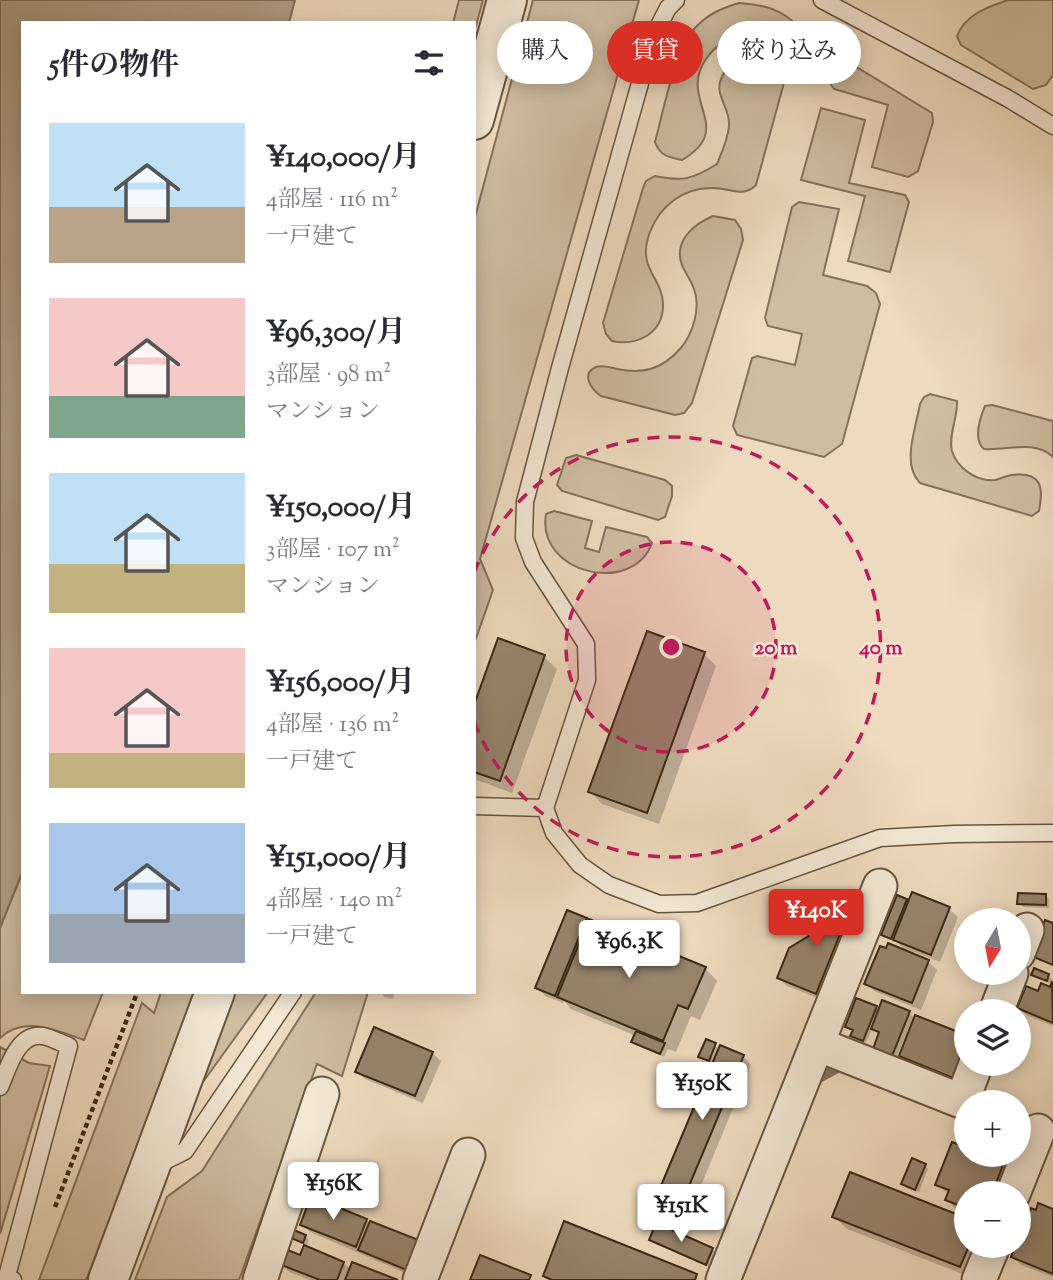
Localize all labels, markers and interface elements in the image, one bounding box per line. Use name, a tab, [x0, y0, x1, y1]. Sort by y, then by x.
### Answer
chip: 購入	[497, 21, 593, 84]
chip: 賃貸	[607, 21, 703, 84]
chip: 絞り込み	[717, 21, 861, 84]
icon: filters	[410, 44, 448, 82]
text: 5件の物件	[49, 45, 179, 88]
text: ¥140,000/月	[266, 137, 421, 180]
icon: home	[105, 151, 189, 235]
text: 4部屋 · 116 m²	[266, 184, 398, 217]
text: 一戸建て	[266, 221, 358, 254]
text: ¥96,300/月	[266, 312, 406, 355]
icon: home	[105, 326, 189, 410]
text: 3部屋 · 98 m²	[266, 359, 391, 392]
text: マンション	[266, 396, 380, 429]
text: ¥150,000/月	[266, 487, 416, 530]
icon: home	[105, 501, 189, 585]
text: 3部屋 · 107 m²	[266, 534, 400, 567]
text: マンション	[266, 571, 380, 604]
text: 20 m	[755, 634, 798, 664]
text: 40 m	[858, 634, 903, 664]
centre of rings	[659, 635, 683, 659]
text: ¥156,000/月	[266, 662, 415, 705]
icon: home	[105, 676, 189, 760]
text: 4部屋 · 136 m²	[266, 709, 399, 742]
text: 一戸建て	[266, 746, 358, 779]
text: ¥151,000/月	[266, 837, 411, 880]
icon: home	[105, 851, 189, 935]
text: 4部屋 · 140 m²	[266, 884, 402, 917]
pin: ¥140K	[767, 890, 865, 949]
text: ¥140K	[785, 895, 847, 928]
north arrow	[954, 908, 1031, 985]
map controls	[954, 908, 1031, 1258]
pin: ¥96.3K	[572, 920, 686, 980]
text: 一戸建て	[266, 921, 358, 954]
text: ¥96.3K	[595, 926, 663, 959]
button: layers	[954, 999, 1031, 1076]
pin: ¥150K	[653, 1062, 751, 1122]
text: ¥150K	[672, 1068, 732, 1101]
button: +	[954, 1090, 1031, 1167]
pin: ¥156K	[284, 1162, 382, 1222]
text: ¥156K	[304, 1168, 362, 1201]
button: −	[954, 1181, 1031, 1258]
pin: ¥151K	[632, 1184, 730, 1244]
text: ¥151K	[654, 1190, 708, 1223]

